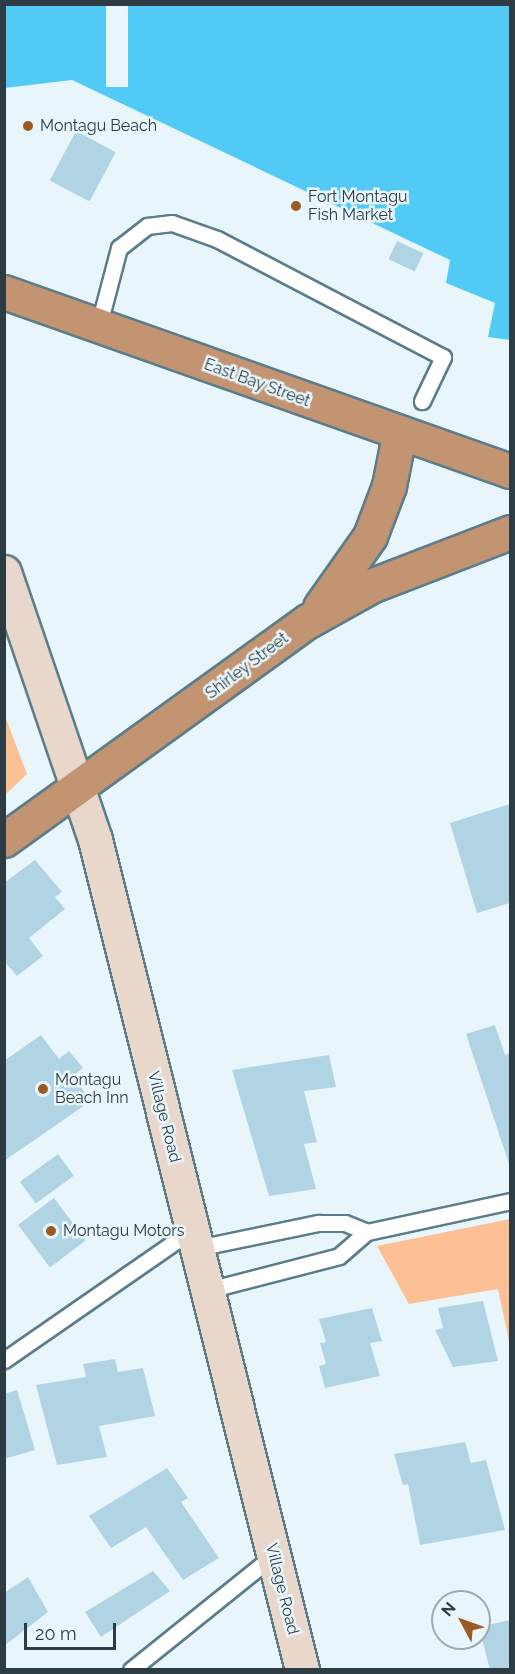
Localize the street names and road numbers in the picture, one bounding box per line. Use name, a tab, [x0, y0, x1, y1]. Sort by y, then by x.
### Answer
street label: East Bay Street	[201, 355, 313, 411]
street label: Shirley Street	[202, 629, 292, 703]
street label: Village Road	[143, 1069, 185, 1165]
street label: Village Road	[261, 1541, 303, 1637]

